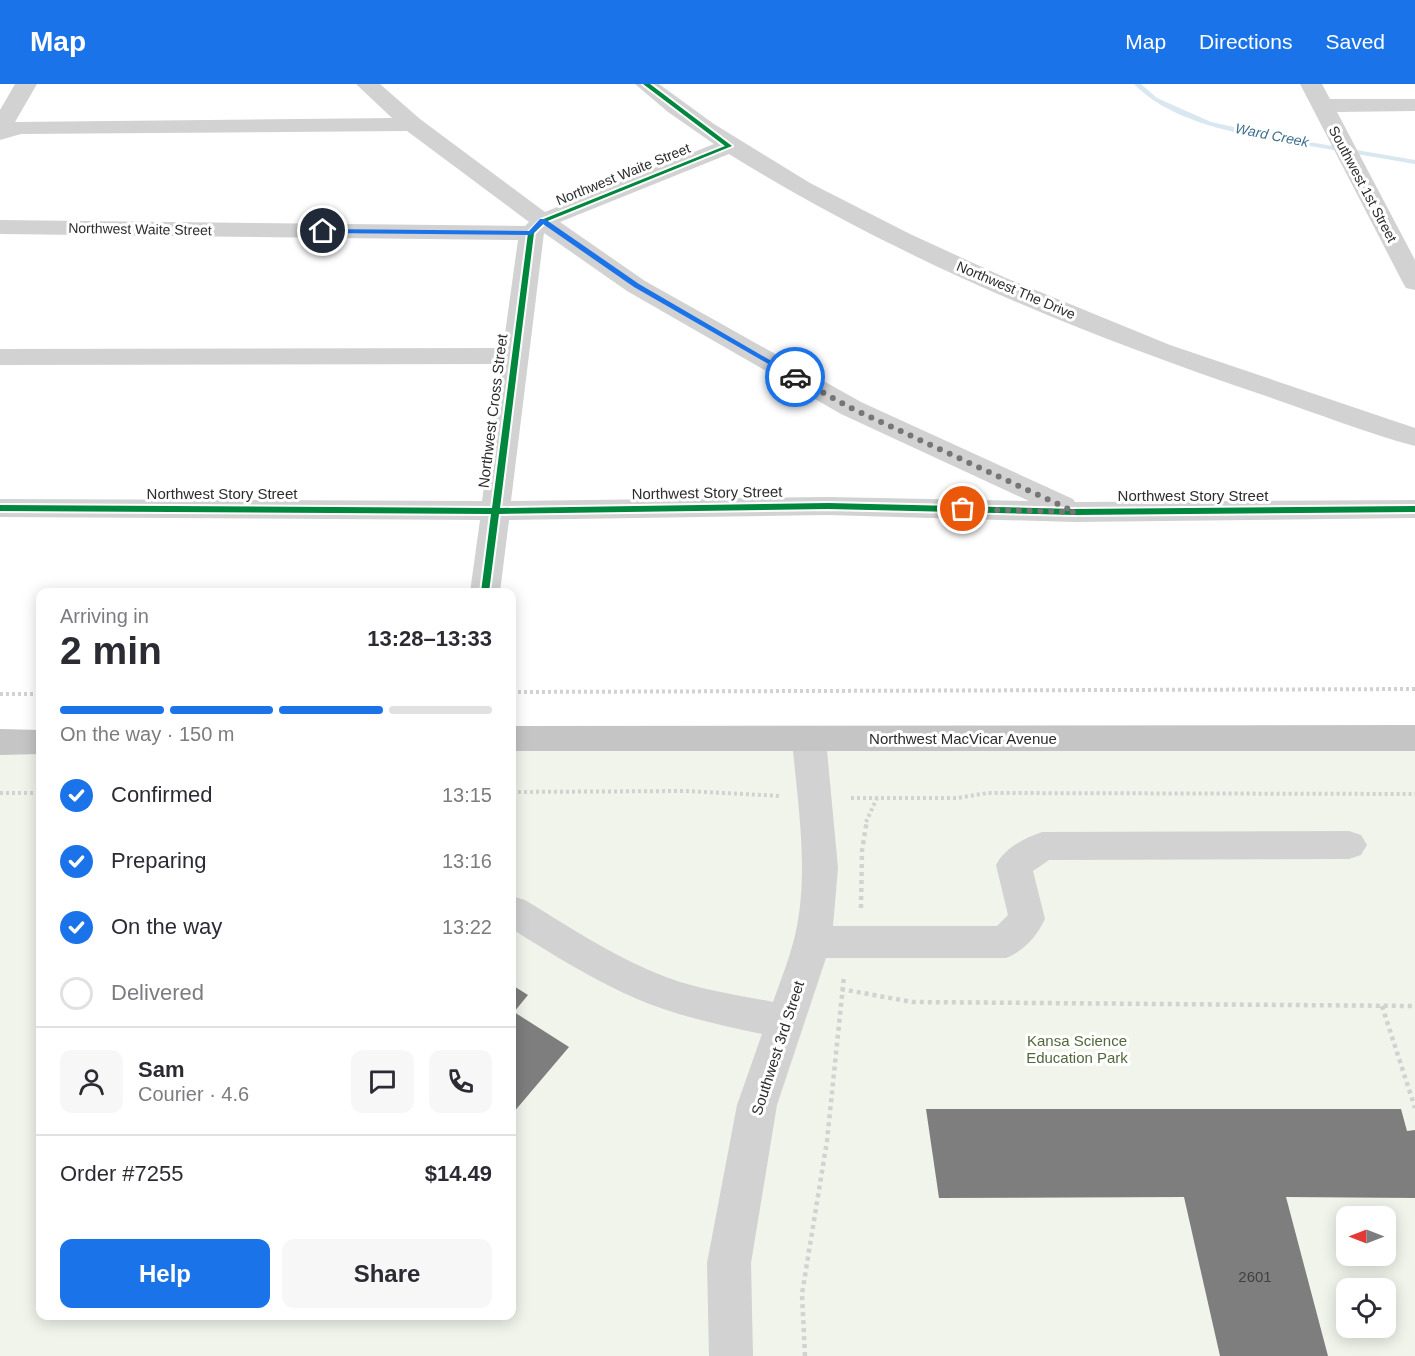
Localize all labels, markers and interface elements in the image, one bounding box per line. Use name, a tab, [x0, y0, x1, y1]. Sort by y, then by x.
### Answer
text: Map	[30, 26, 86, 57]
text: Map	[1125, 30, 1166, 53]
text: Directions	[1199, 30, 1292, 53]
text: Saved	[1325, 30, 1385, 53]
water label: Ward Creek	[1234, 120, 1311, 150]
street label: Southwest 1st Street	[1326, 123, 1400, 245]
street label: Northwest Waite Street	[554, 140, 693, 208]
pin	[297, 205, 348, 256]
icon: home	[306, 214, 339, 247]
street label: Northwest Waite Street	[68, 220, 212, 238]
street label: Northwest The Drive	[954, 258, 1078, 322]
street label: Northwest Cross Street	[475, 332, 510, 489]
courier	[765, 347, 825, 407]
icon: car	[779, 361, 812, 394]
street label: Northwest Story Street	[631, 483, 783, 502]
pin	[937, 483, 988, 534]
street label: Northwest Story Street	[147, 485, 298, 502]
street label: Northwest Story Street	[1118, 487, 1269, 504]
icon: bag	[946, 492, 979, 525]
text: Arriving in	[60, 605, 149, 627]
text: 13:28–13:33	[367, 626, 492, 651]
text: 2 min	[60, 629, 162, 672]
text: On the way · 150 m	[60, 723, 235, 745]
street label: Northwest MacVicar Avenue	[869, 730, 1057, 747]
icon: check	[60, 779, 93, 812]
text: Confirmed	[111, 782, 212, 807]
text: 13:15	[442, 784, 492, 806]
icon: check	[60, 845, 93, 878]
text: Preparing	[111, 848, 206, 873]
text: 13:16	[442, 850, 492, 872]
icon: check	[60, 911, 93, 944]
text: On the way	[111, 914, 222, 939]
text: 13:22	[442, 916, 492, 938]
street label: Southwest 3rd Street	[748, 978, 808, 1117]
text: Delivered	[111, 980, 204, 1005]
park label: Kansa Science Education Park	[1026, 1032, 1128, 1066]
button: person	[60, 1050, 123, 1113]
button: chat	[351, 1050, 414, 1113]
button: phone	[429, 1050, 492, 1113]
text: Sam	[138, 1057, 184, 1082]
text: Courier · 4.6	[138, 1083, 249, 1105]
text: Order #7255	[60, 1161, 184, 1186]
text: $14.49	[425, 1161, 492, 1186]
north arrow	[1336, 1206, 1396, 1266]
map controls	[1336, 1206, 1396, 1338]
button: Help	[60, 1239, 270, 1308]
button: Share	[282, 1239, 492, 1308]
house number: 2601	[1238, 1268, 1272, 1285]
button: locate	[1336, 1278, 1396, 1338]

